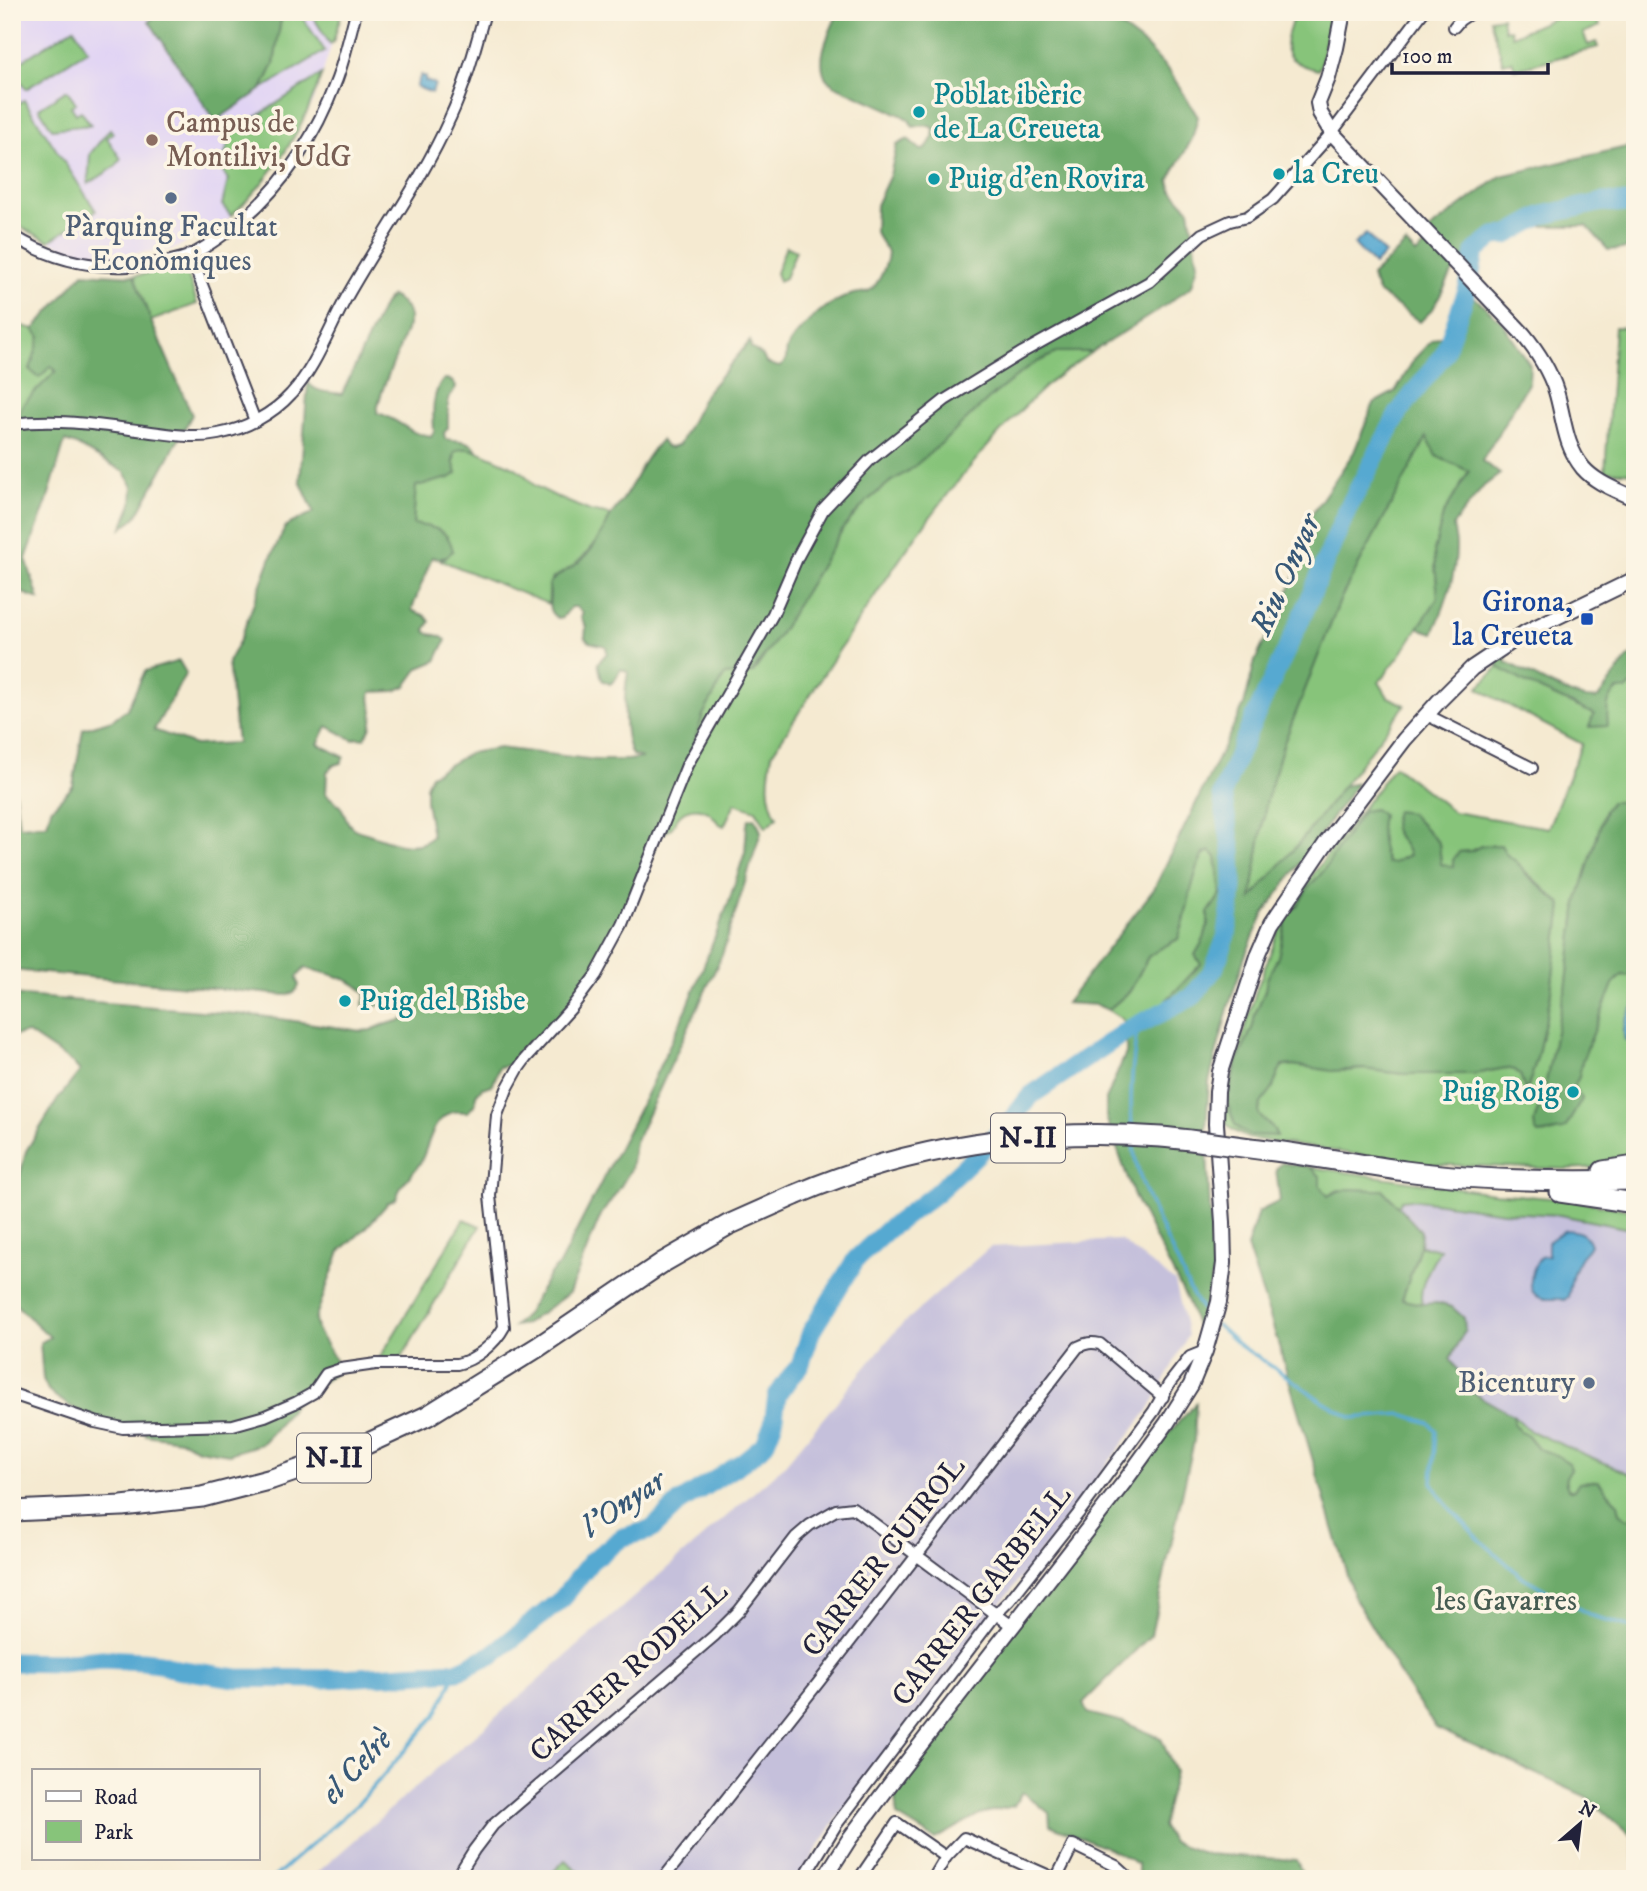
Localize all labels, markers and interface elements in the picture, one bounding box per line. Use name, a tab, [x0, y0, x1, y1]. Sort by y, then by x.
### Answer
scale bar	[1392, 32, 1547, 76]
text: 100 m	[1402, 44, 1453, 70]
place label: Poblat ibèric de La Creueta	[933, 77, 1101, 148]
marker: Poblat ibèric de La Creueta	[911, 104, 927, 120]
place label: Campus de Montilivi, UdG	[166, 105, 351, 176]
marker: Campus de Montilivi, UdG	[144, 132, 160, 148]
place label: la Creu	[1293, 156, 1379, 193]
place label: Puig d'en Rovira	[948, 161, 1145, 198]
marker: la Creu	[1271, 166, 1287, 182]
marker: Puig d'en Rovira	[926, 171, 942, 187]
marker: Pàrquing Facultat Econòmiques	[163, 190, 179, 206]
place label: Pàrquing Facultat Econòmiques	[64, 209, 278, 280]
water label: Riu Onyar	[1241, 506, 1331, 643]
place label: Girona, la Creueta	[1452, 584, 1573, 655]
marker: Girona, la Creueta	[1579, 611, 1595, 627]
place label: Puig del Bisbe	[359, 983, 526, 1020]
marker: Puig del Bisbe	[337, 993, 353, 1009]
place label: Puig Roig	[1442, 1074, 1559, 1111]
marker: Puig Roig	[1565, 1084, 1581, 1100]
road number: N-II	[991, 1114, 1065, 1162]
place label: Bicentury	[1458, 1365, 1576, 1402]
marker: Bicentury	[1581, 1375, 1597, 1391]
road number: N-II	[297, 1434, 371, 1482]
street label: CARRER CUIROL	[794, 1449, 974, 1665]
water label: l'Onyar	[573, 1460, 676, 1547]
street label: CARRER GARBELL	[884, 1478, 1080, 1714]
street label: CARRER RODELL	[522, 1573, 736, 1771]
park label: les Gavarres	[1435, 1583, 1577, 1620]
water label: el Celrè	[312, 1720, 402, 1813]
legend	[32, 1769, 259, 1860]
text: Road	[94, 1785, 138, 1811]
north arrow	[1546, 1790, 1616, 1860]
text: N	[1575, 1796, 1600, 1824]
text: Park	[94, 1820, 134, 1846]

